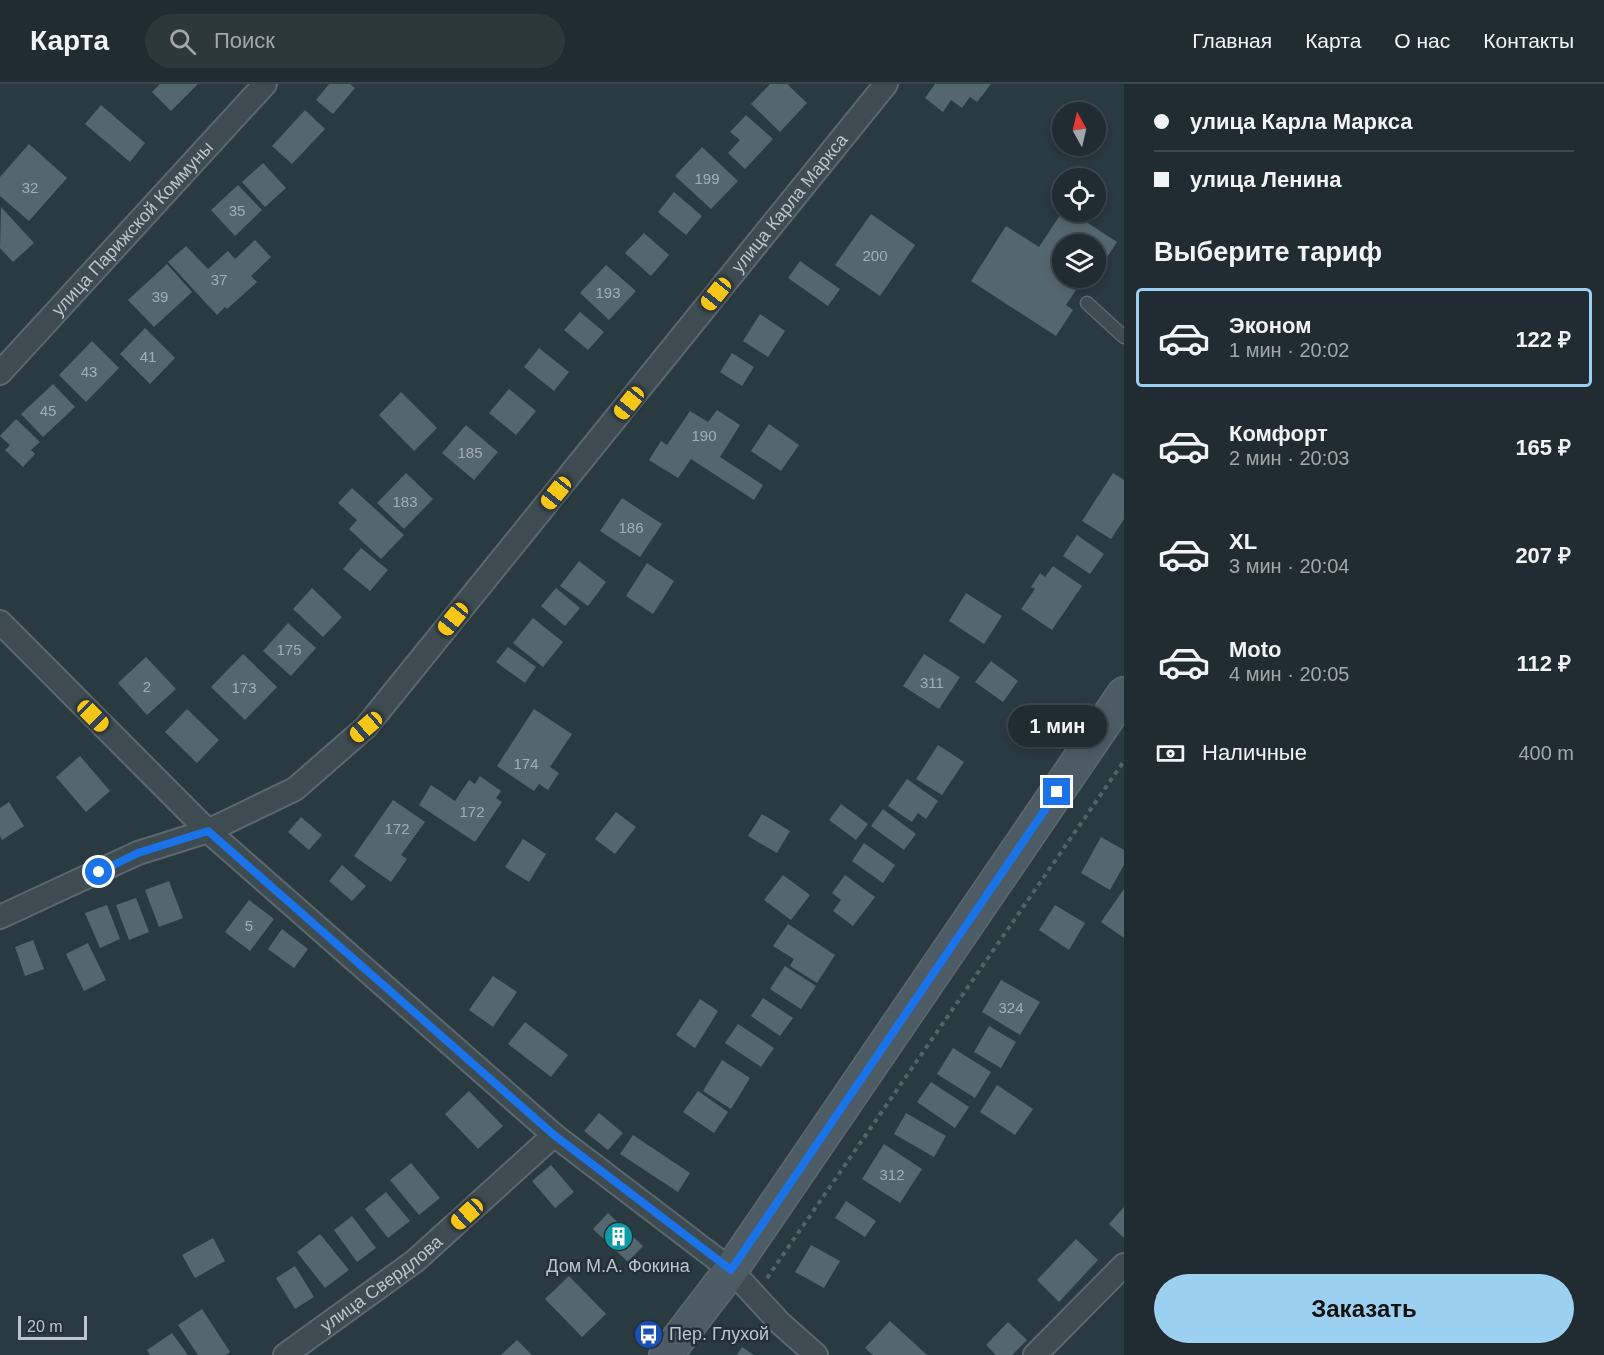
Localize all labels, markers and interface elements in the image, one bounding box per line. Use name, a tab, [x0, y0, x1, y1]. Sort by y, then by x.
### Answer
search box	[145, 14, 565, 68]
text: Карта	[30, 25, 109, 56]
icon: search	[166, 25, 199, 58]
text: Поиск	[214, 28, 275, 53]
text: Главная	[1192, 29, 1272, 52]
text: Карта	[1305, 29, 1361, 52]
text: О нас	[1394, 29, 1450, 52]
text: Контакты	[1483, 29, 1574, 52]
north arrow	[1052, 102, 1106, 156]
map controls	[1052, 102, 1106, 288]
text: улица Карла Маркса	[1190, 109, 1412, 134]
street label: улица Карла Маркса	[728, 129, 852, 276]
street label: улица Парижской Коммуны	[48, 137, 217, 320]
text: улица Ленина	[1190, 167, 1342, 192]
button: locate	[1052, 168, 1106, 222]
house number: 199	[694, 170, 720, 187]
house number: 32	[22, 179, 38, 196]
house number: 35	[229, 202, 245, 219]
button: layers	[1052, 234, 1106, 288]
text: Выберите тариф	[1154, 237, 1382, 267]
house number: 200	[862, 247, 888, 264]
house number: 37	[211, 271, 227, 288]
car	[698, 274, 734, 314]
house number: 193	[595, 284, 621, 301]
house number: 39	[152, 288, 168, 305]
icon: car	[1157, 311, 1211, 365]
text: Эконом	[1229, 313, 1312, 338]
text: 122 ₽	[1515, 327, 1571, 352]
text: 1 мин · 20:02	[1229, 339, 1349, 361]
house number: 41	[140, 348, 156, 365]
house number: 43	[81, 363, 97, 380]
car	[611, 383, 647, 423]
house number: 45	[40, 402, 56, 419]
icon: car	[1157, 419, 1211, 473]
text: Комфорт	[1229, 421, 1328, 446]
house number: 190	[691, 427, 717, 444]
text: 165 ₽	[1515, 435, 1571, 460]
house number: 185	[457, 444, 483, 461]
text: 2 мин · 20:03	[1229, 447, 1349, 469]
car	[538, 473, 574, 513]
house number: 183	[392, 493, 418, 510]
house number: 186	[618, 519, 644, 536]
icon: car	[1157, 527, 1211, 581]
text: XL	[1229, 529, 1257, 554]
text: 207 ₽	[1515, 543, 1571, 568]
text: 3 мин · 20:04	[1229, 555, 1349, 577]
car	[435, 599, 471, 639]
icon: car	[1157, 635, 1211, 689]
text: Moto	[1229, 637, 1282, 662]
house number: 175	[276, 641, 302, 658]
text: 112 ₽	[1517, 651, 1571, 676]
text: 4 мин · 20:05	[1229, 663, 1349, 685]
house number: 311	[920, 674, 944, 691]
house number: 2	[143, 678, 151, 695]
house number: 173	[231, 679, 257, 696]
car	[74, 697, 112, 735]
callout: 1 мин	[1008, 705, 1106, 747]
car	[347, 708, 385, 746]
text: 1 мин	[1030, 715, 1085, 737]
icon: cash	[1154, 737, 1187, 770]
text: Наличные	[1202, 740, 1307, 765]
text: 400 m	[1518, 742, 1574, 764]
house number: 174	[513, 755, 539, 772]
route end	[1043, 778, 1070, 805]
house number: 172	[459, 803, 485, 820]
house number: 172	[384, 820, 410, 837]
route start	[85, 858, 112, 885]
house number: 5	[245, 917, 253, 934]
house number: 324	[998, 999, 1024, 1016]
house number: 312	[879, 1166, 905, 1183]
car	[448, 1195, 486, 1233]
building icon: Дом М.А. Фокина	[602, 1221, 634, 1253]
street label: улица Свердлова	[317, 1231, 447, 1336]
place label: Дом М.А. Фокина	[546, 1256, 691, 1276]
button: Заказать	[1154, 1274, 1574, 1343]
scale bar	[18, 1313, 87, 1340]
text: 20 m	[27, 1318, 63, 1335]
bus stop icon: Пер. Глухой	[632, 1318, 664, 1350]
place label: Пер. Глухой	[669, 1324, 769, 1344]

